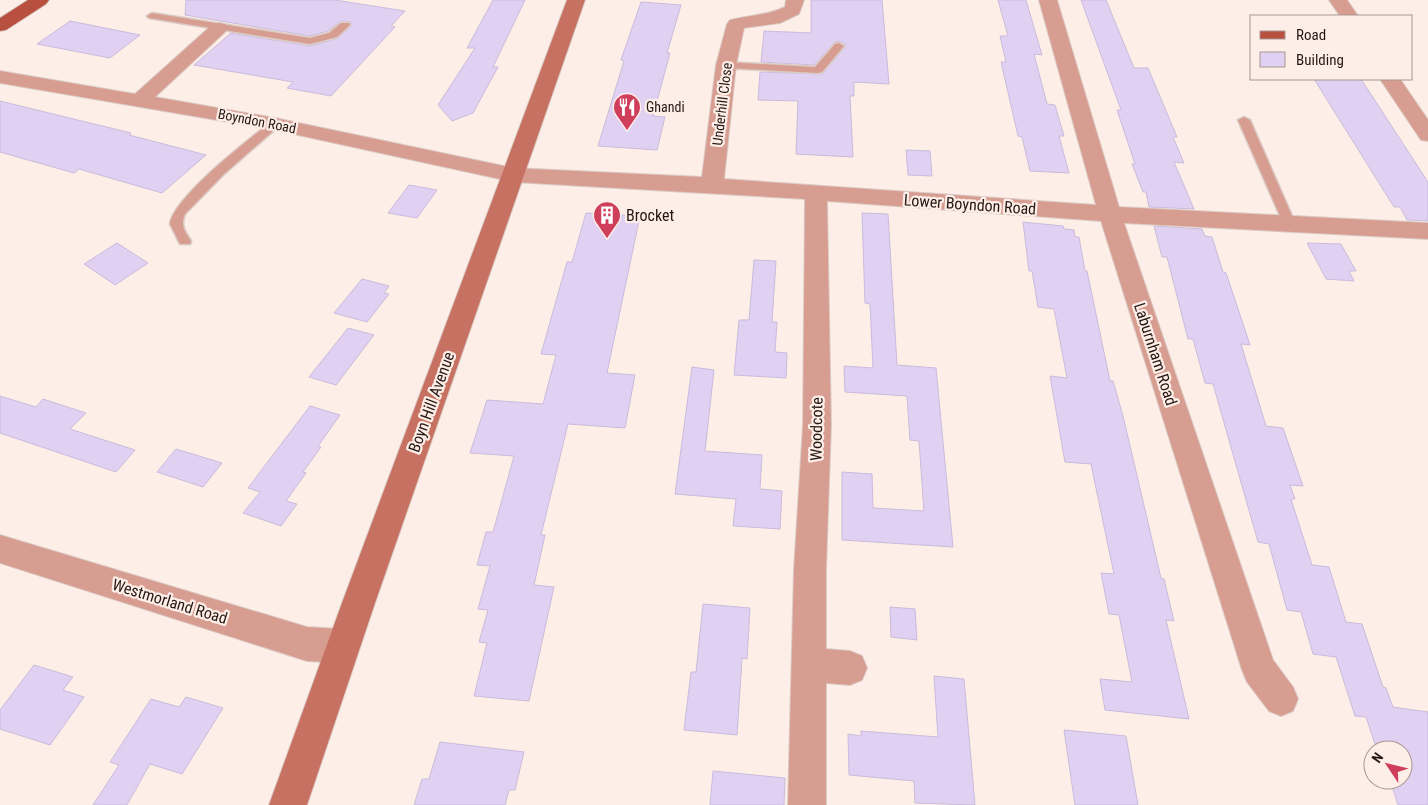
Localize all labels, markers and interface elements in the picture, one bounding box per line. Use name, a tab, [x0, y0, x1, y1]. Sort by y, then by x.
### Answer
legend	[1250, 15, 1413, 80]
text: Road	[1296, 26, 1326, 44]
text: Building	[1296, 51, 1344, 69]
street label: Underhill Close	[709, 61, 735, 146]
restaurant icon: Ghandi	[612, 92, 642, 131]
place label: Ghandi	[646, 99, 685, 115]
street label: Boyndon Road	[217, 106, 297, 136]
street label: Lower Boyndon Road	[903, 190, 1037, 219]
building icon: Brocket	[592, 200, 622, 239]
place label: Brocket	[626, 206, 674, 225]
street label: Laburnham Road	[1130, 300, 1181, 408]
street label: Boyn Hill Avenue	[405, 349, 458, 455]
street label: Woodcote	[806, 397, 827, 461]
street label: Westmorland Road	[110, 575, 230, 628]
north arrow	[1363, 740, 1413, 790]
text: N	[1368, 749, 1386, 766]

